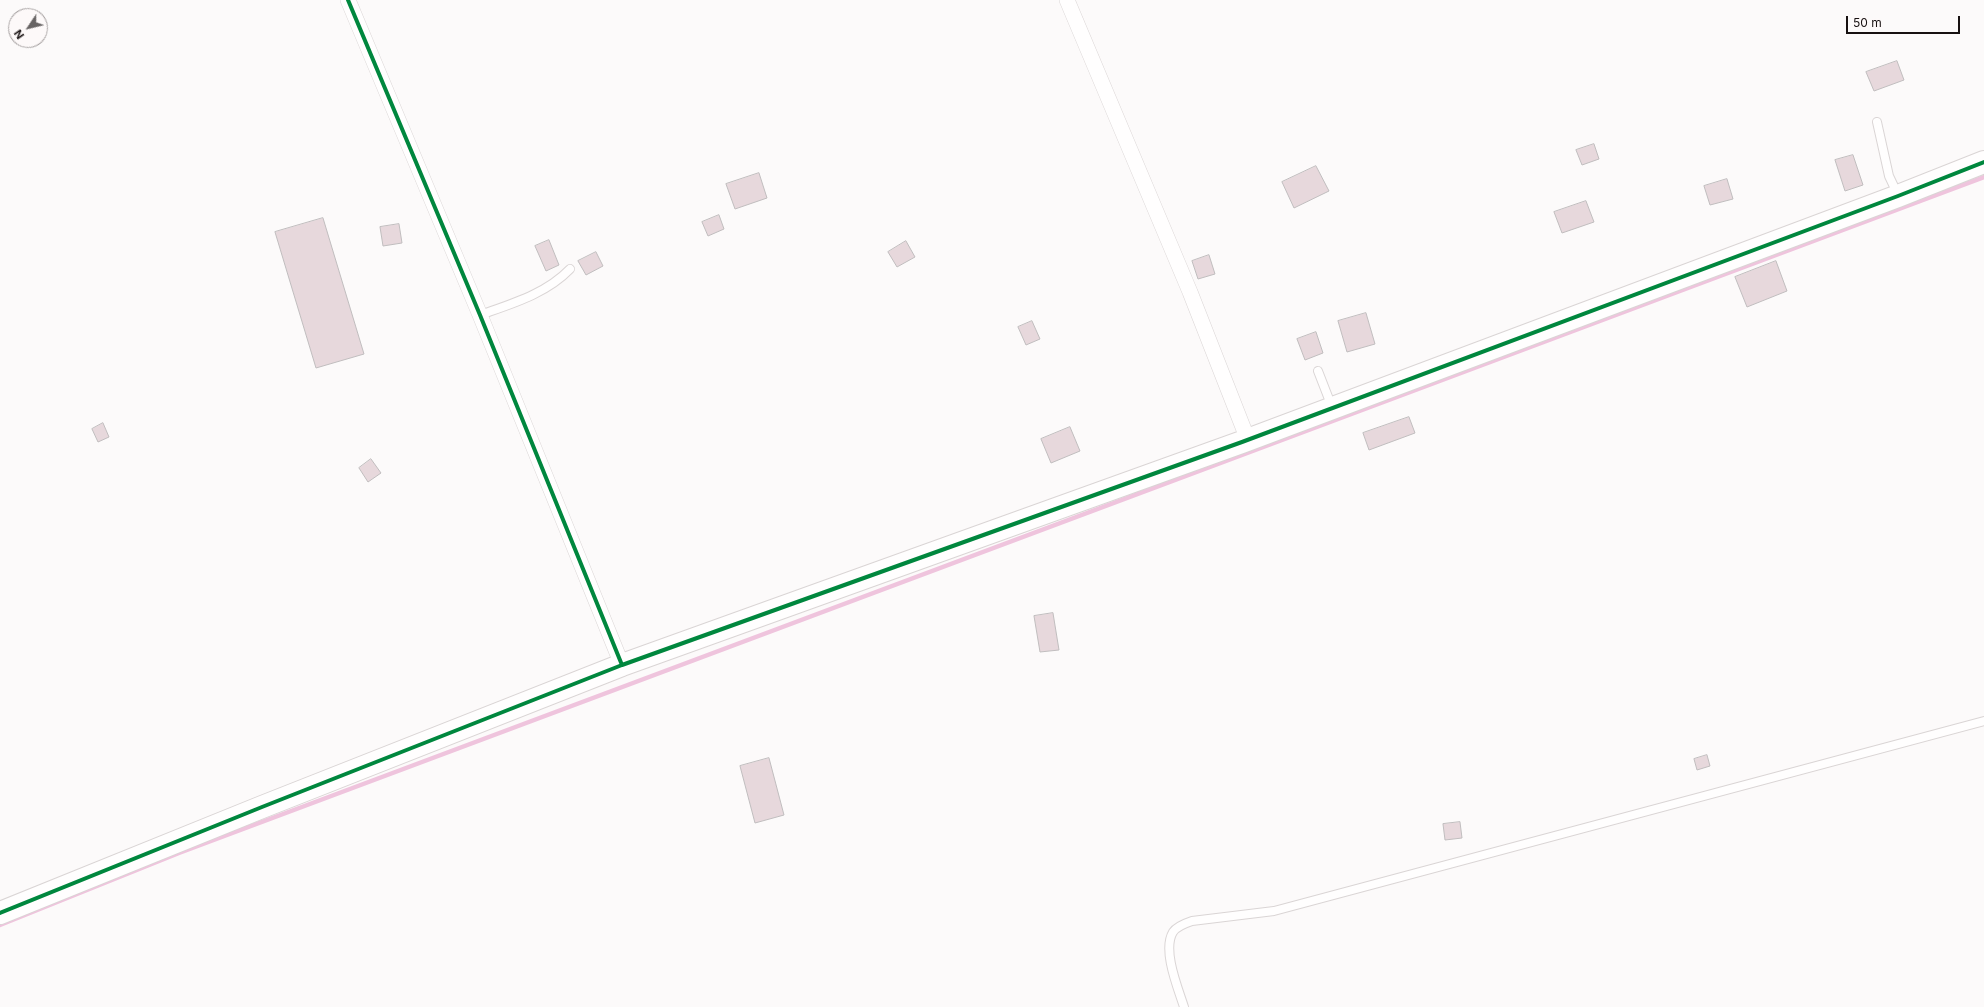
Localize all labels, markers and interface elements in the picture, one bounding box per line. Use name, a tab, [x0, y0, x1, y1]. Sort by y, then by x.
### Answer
north arrow	[8, 8, 48, 48]
scale bar	[1848, 8, 1962, 34]
text: 50 m	[1853, 15, 1882, 30]
text: N	[11, 27, 27, 42]

